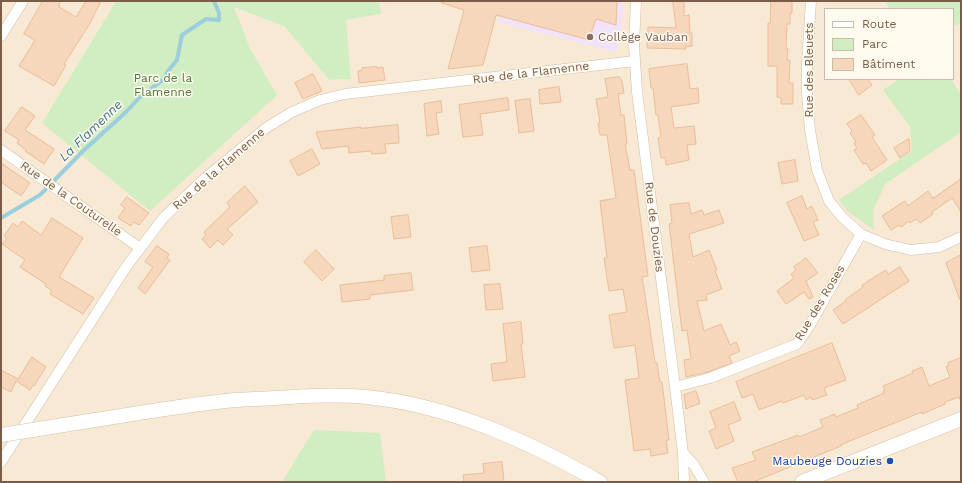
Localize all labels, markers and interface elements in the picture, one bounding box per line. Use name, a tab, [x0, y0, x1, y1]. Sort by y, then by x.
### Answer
legend	[824, 8, 954, 80]
text: Route	[862, 17, 896, 31]
street label: Rue des Bleuets	[802, 22, 816, 118]
place label: Collège Vauban	[598, 30, 688, 44]
marker: Collège Vauban	[585, 32, 595, 42]
text: Parc	[862, 37, 888, 51]
text: Bâtiment	[862, 57, 915, 71]
street label: Rue de la Flamenne	[472, 59, 590, 87]
park label: Parc de la Flamenne	[134, 71, 192, 99]
water label: La Flamenne	[56, 97, 126, 165]
street label: Rue de la Flamenne	[170, 125, 268, 213]
street label: Rue de la Couturelle	[18, 159, 124, 239]
street label: Rue de Douzies	[641, 181, 667, 273]
street label: Rue des Roses	[792, 263, 848, 343]
place label: Maubeuge Douzies	[772, 454, 882, 468]
marker: Maubeuge Douzies	[885, 456, 895, 466]

